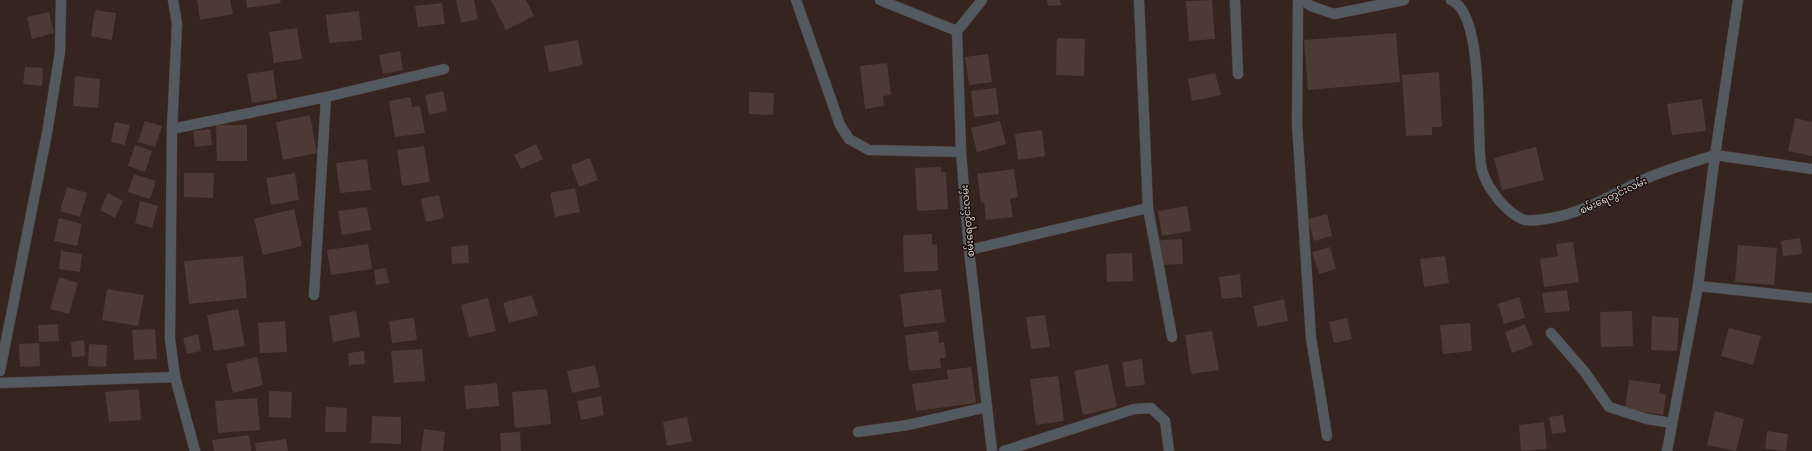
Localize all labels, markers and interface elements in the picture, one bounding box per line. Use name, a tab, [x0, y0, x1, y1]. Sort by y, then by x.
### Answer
street label: စမ်းရေတွင်းလမ်း	[1577, 173, 1650, 219]
street label: စမ်းရေတွင်းလမ်း	[957, 184, 979, 258]

